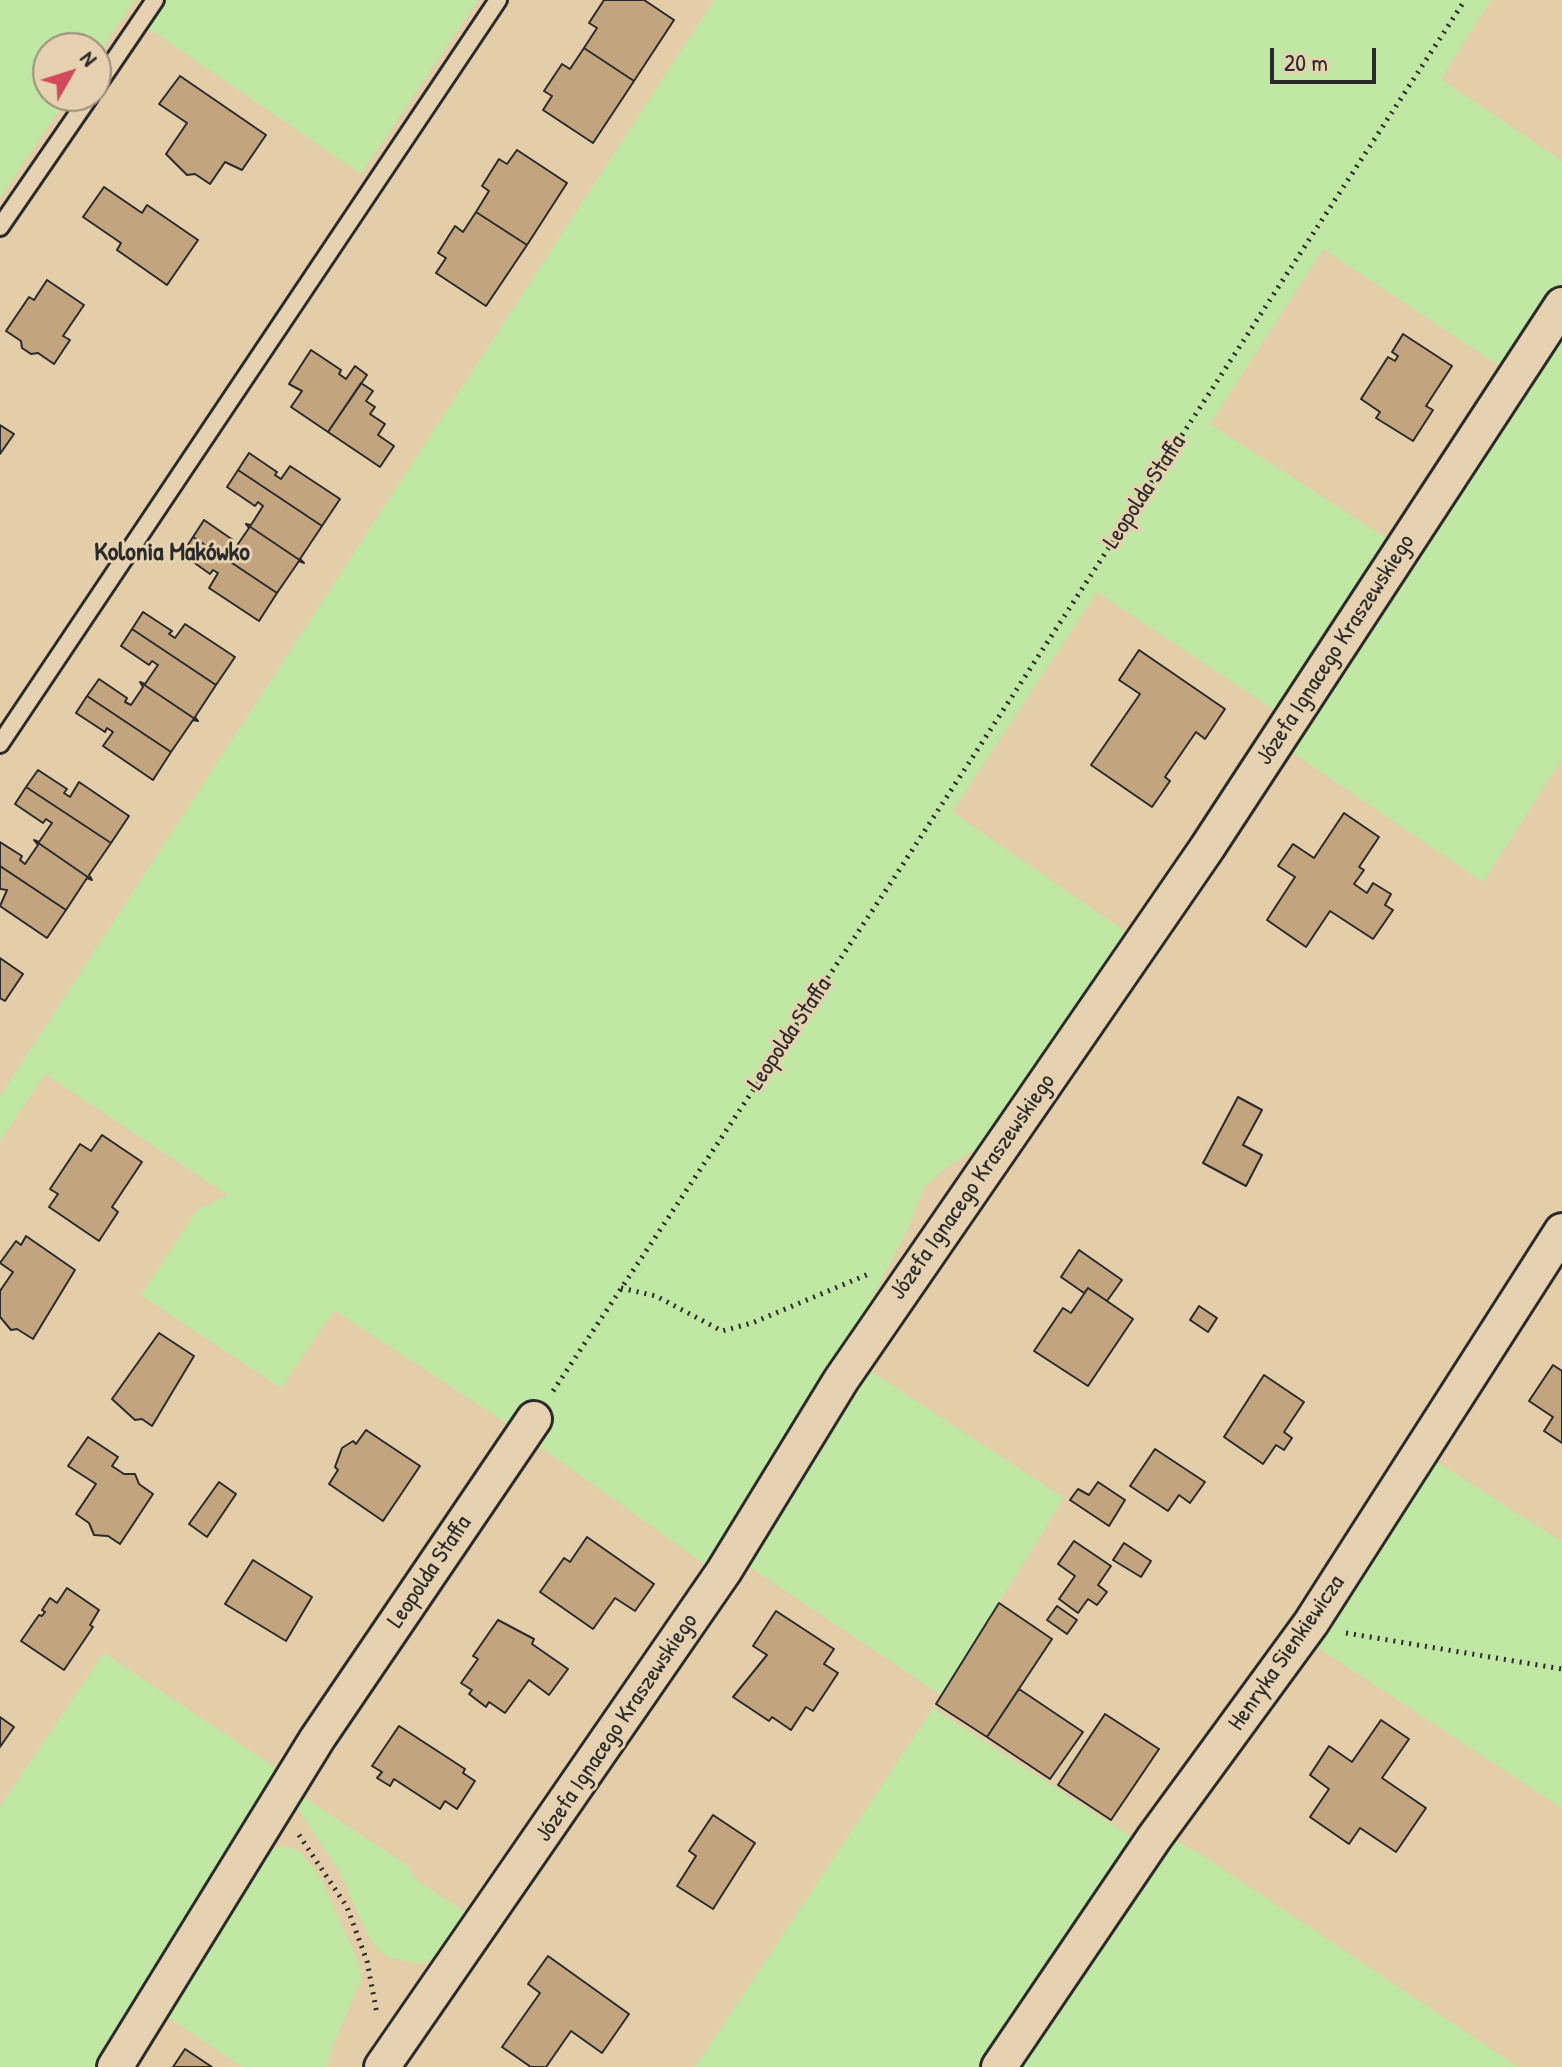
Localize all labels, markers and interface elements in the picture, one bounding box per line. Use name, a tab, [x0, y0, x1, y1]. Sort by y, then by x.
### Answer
north arrow	[32, 32, 112, 112]
scale bar	[1274, 32, 1380, 82]
text: N	[74, 44, 104, 72]
text: 20 m	[1284, 46, 1328, 78]
street label: Leopolda Staffa	[1098, 430, 1192, 554]
street label: Józefa Ignacego Kraszewskiego	[1251, 529, 1421, 771]
district label: Kolonia Makówko	[94, 537, 250, 569]
street label: Leopolda Staffa	[742, 972, 838, 1096]
street label: Józefa Ignacego Kraszewskiego	[884, 1069, 1062, 1305]
street label: Leopolda Staffa	[382, 1510, 478, 1634]
street label: Henryka Sienkiewicza	[1223, 1570, 1351, 1736]
street label: Józefa Ignacego Kraszewskiego	[530, 1608, 704, 1848]

